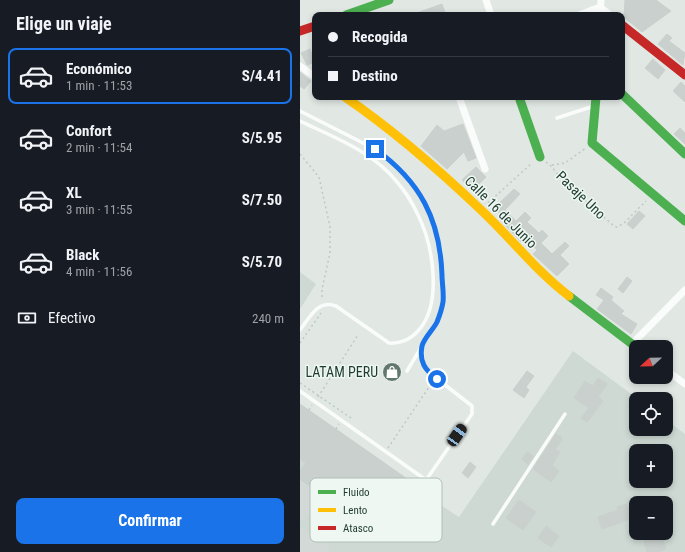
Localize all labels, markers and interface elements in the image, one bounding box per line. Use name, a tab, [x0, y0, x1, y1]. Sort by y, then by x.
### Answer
text: Elige un viaje	[16, 13, 112, 34]
text: Recogida	[352, 28, 408, 46]
icon: car	[18, 58, 54, 94]
text: Económico	[66, 60, 132, 78]
text: S/4.41	[242, 67, 282, 85]
text: Destino	[352, 67, 398, 85]
text: 1 min · 11:53	[66, 78, 132, 93]
icon: car	[18, 120, 54, 156]
text: Confort	[66, 122, 112, 140]
text: S/5.95	[242, 129, 282, 147]
text: 2 min · 11:54	[66, 140, 132, 155]
route end	[366, 140, 384, 158]
street label: Pasaje Uno	[553, 168, 609, 222]
street label: Calle 16 de Junio	[462, 173, 540, 251]
icon: car	[18, 182, 54, 218]
text: XL	[66, 184, 82, 202]
text: S/7.50	[242, 191, 282, 209]
text: 3 min · 11:55	[66, 202, 132, 217]
icon: car	[18, 244, 54, 280]
text: Black	[66, 246, 99, 264]
text: S/5.70	[242, 253, 282, 271]
text: 4 min · 11:56	[66, 264, 132, 279]
icon: cash	[16, 307, 38, 329]
text: Efectivo	[48, 309, 96, 327]
text: 240 m	[252, 311, 284, 326]
north arrow	[629, 340, 673, 384]
map controls	[629, 340, 673, 540]
shop icon: LATAM PERU	[381, 361, 403, 383]
place label: LATAM PERU	[305, 364, 378, 380]
route start	[428, 370, 446, 388]
button: locate	[629, 392, 673, 436]
car	[445, 422, 469, 448]
button: +	[629, 444, 673, 488]
legend	[310, 478, 442, 542]
text: Fluido	[343, 486, 370, 499]
button: −	[629, 496, 673, 540]
button: Confirmar	[16, 498, 284, 544]
text: Lento	[343, 504, 368, 517]
text: Atasco	[343, 522, 374, 535]

